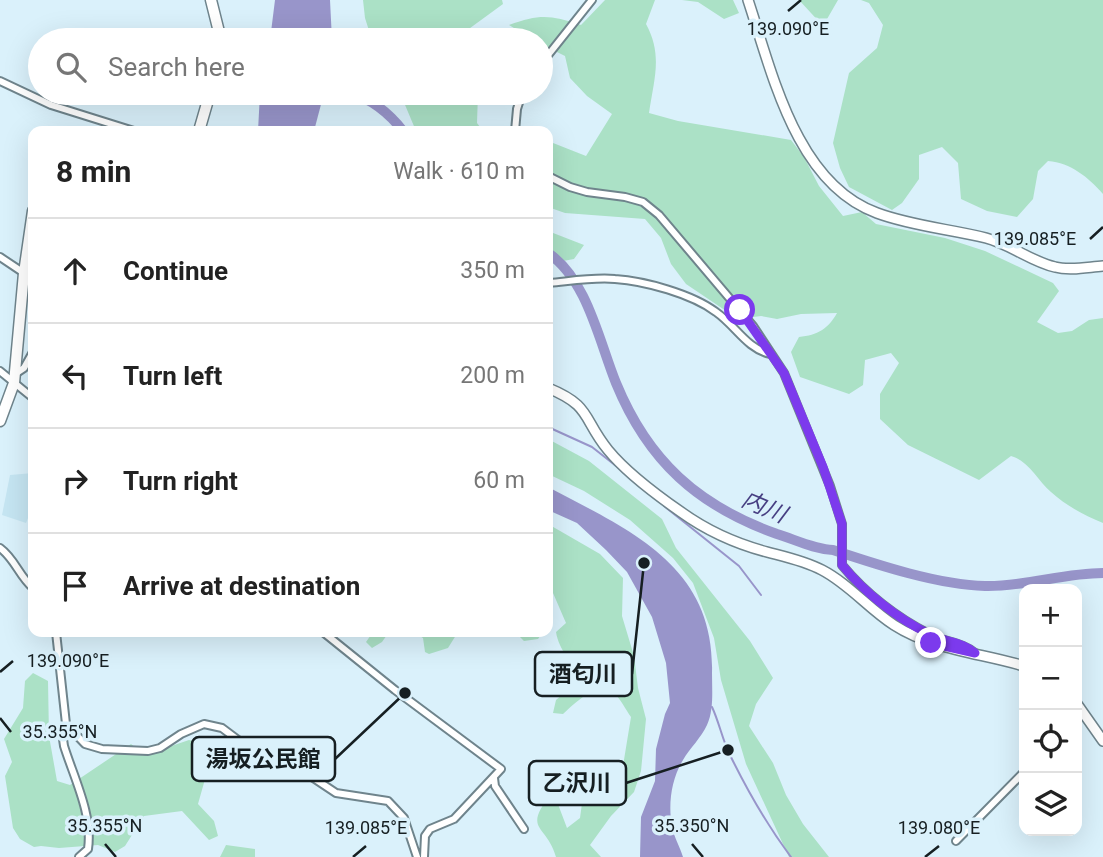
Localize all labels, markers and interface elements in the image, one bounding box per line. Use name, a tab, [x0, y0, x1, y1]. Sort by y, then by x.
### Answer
text: 139.090°E	[747, 18, 829, 39]
search box	[28, 28, 553, 105]
icon: search	[52, 48, 90, 86]
text: Search here	[108, 52, 245, 82]
text: 8 min	[56, 154, 131, 189]
text: Walk · 610 m	[393, 158, 525, 185]
text: 139.085°E	[994, 228, 1076, 249]
icon: ahead	[56, 252, 94, 290]
text: Continue	[123, 256, 228, 286]
text: 350 m	[460, 257, 525, 284]
route start	[724, 294, 755, 325]
icon: left	[56, 357, 94, 395]
text: Turn left	[123, 361, 222, 391]
text: 200 m	[460, 362, 525, 389]
icon: right	[56, 462, 94, 500]
text: Turn right	[123, 466, 238, 496]
text: 60 m	[473, 467, 525, 494]
water label: 内川	[738, 486, 793, 530]
icon: arrive	[56, 567, 94, 605]
text: Arrive at destination	[123, 571, 360, 601]
map controls	[1019, 584, 1082, 836]
button: +	[1019, 584, 1082, 647]
route end	[915, 627, 946, 658]
button: −	[1019, 647, 1082, 710]
text: 139.090°E	[27, 650, 109, 671]
callout: 酒匂川	[535, 652, 632, 696]
text: 酒匂川	[549, 661, 618, 688]
button: locate	[1019, 710, 1082, 773]
text: 35.355°N	[23, 721, 97, 742]
callout: 湯坂公民館	[192, 737, 335, 781]
text: 湯坂公民館	[206, 746, 321, 773]
callout: 乙沢川	[529, 761, 626, 805]
text: 乙沢川	[543, 770, 612, 797]
button: layers	[1019, 773, 1082, 836]
text: 35.355°N	[68, 815, 142, 836]
text: 35.350°N	[655, 815, 729, 836]
text: 139.085°E	[325, 817, 407, 838]
text: 139.080°E	[898, 817, 980, 838]

